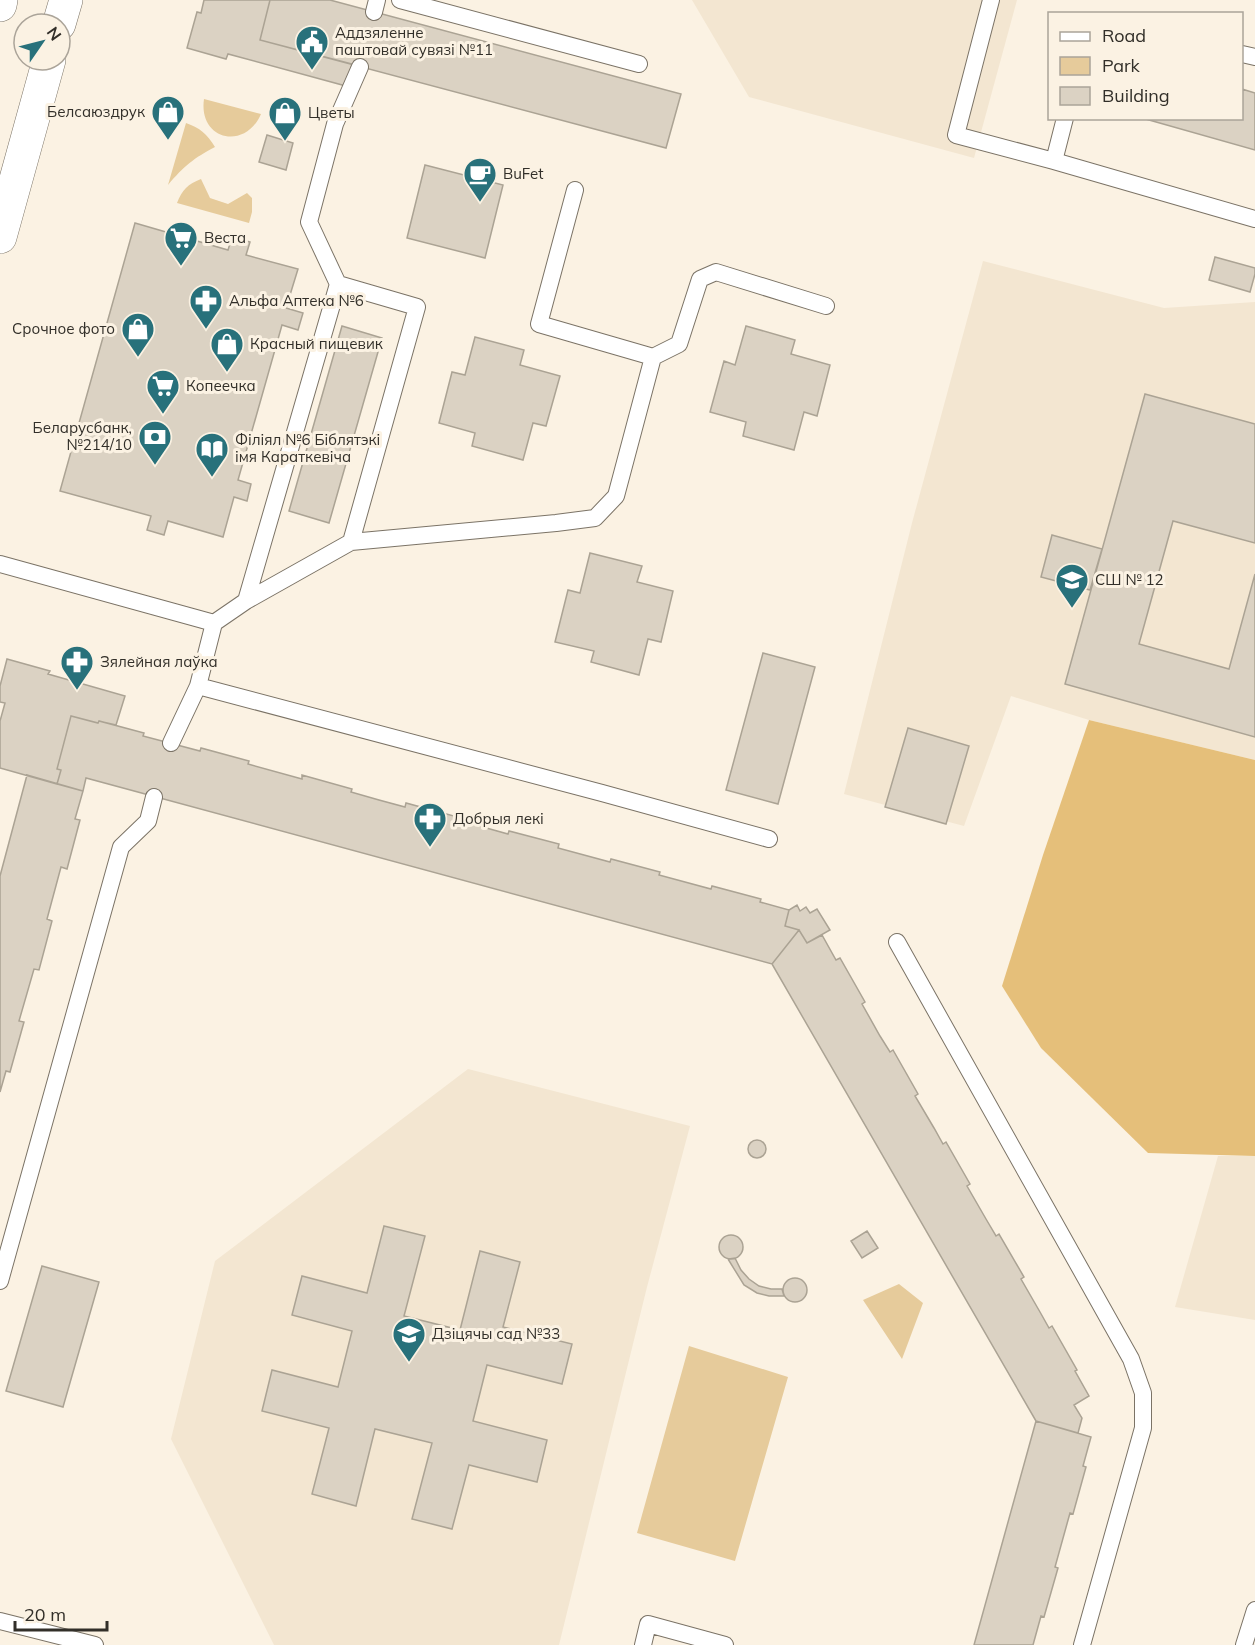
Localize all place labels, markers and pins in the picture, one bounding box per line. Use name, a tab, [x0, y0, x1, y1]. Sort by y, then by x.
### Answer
place label: Аддзяленне паштовай сувязі №11	[335, 23, 493, 59]
public building icon: Аддзяленне паштовай сувязі №11	[294, 24, 330, 71]
shop icon: Белсаюздрук	[150, 94, 186, 141]
shop icon: Цветы	[267, 95, 303, 142]
place label: Белсаюздрук	[47, 102, 146, 121]
place label: Цветы	[308, 103, 355, 122]
cafe icon: BuFet	[462, 156, 498, 203]
place label: BuFet	[503, 164, 543, 183]
supermarket icon: Веста	[163, 220, 199, 267]
place label: Веста	[204, 228, 246, 247]
pharmacy icon: Альфа Аптека №6	[188, 283, 224, 330]
place label: Альфа Аптека №6	[229, 291, 364, 310]
shop icon: Срочное фото	[120, 311, 156, 358]
place label: Срочное фото	[12, 319, 115, 338]
shop icon: Красный пищевик	[209, 326, 245, 373]
place label: Красный пищевик	[250, 334, 384, 353]
supermarket icon: Копеечка	[145, 368, 181, 415]
place label: Копеечка	[186, 376, 256, 395]
place label: Беларусбанк, №214/10	[33, 418, 132, 454]
bank icon: Беларусбанк, №214/10	[137, 419, 173, 466]
place label: Філіял №6 Біблятэкі імя Караткевіча	[235, 430, 380, 466]
library icon: Філіял №6 Біблятэкі імя Караткевіча	[194, 431, 230, 478]
school or university icon: СШ № 12	[1054, 562, 1090, 609]
place label: СШ № 12	[1095, 570, 1164, 589]
pharmacy icon: Зялейная лаўка	[59, 644, 95, 691]
place label: Зялейная лаўка	[100, 652, 218, 671]
pharmacy icon: Добрыя лекі	[412, 801, 448, 848]
place label: Добрыя лекі	[453, 809, 544, 828]
school or university icon: Дзіцячы сад №33	[391, 1316, 427, 1363]
place label: Дзіцячы сад №33	[432, 1324, 560, 1343]

